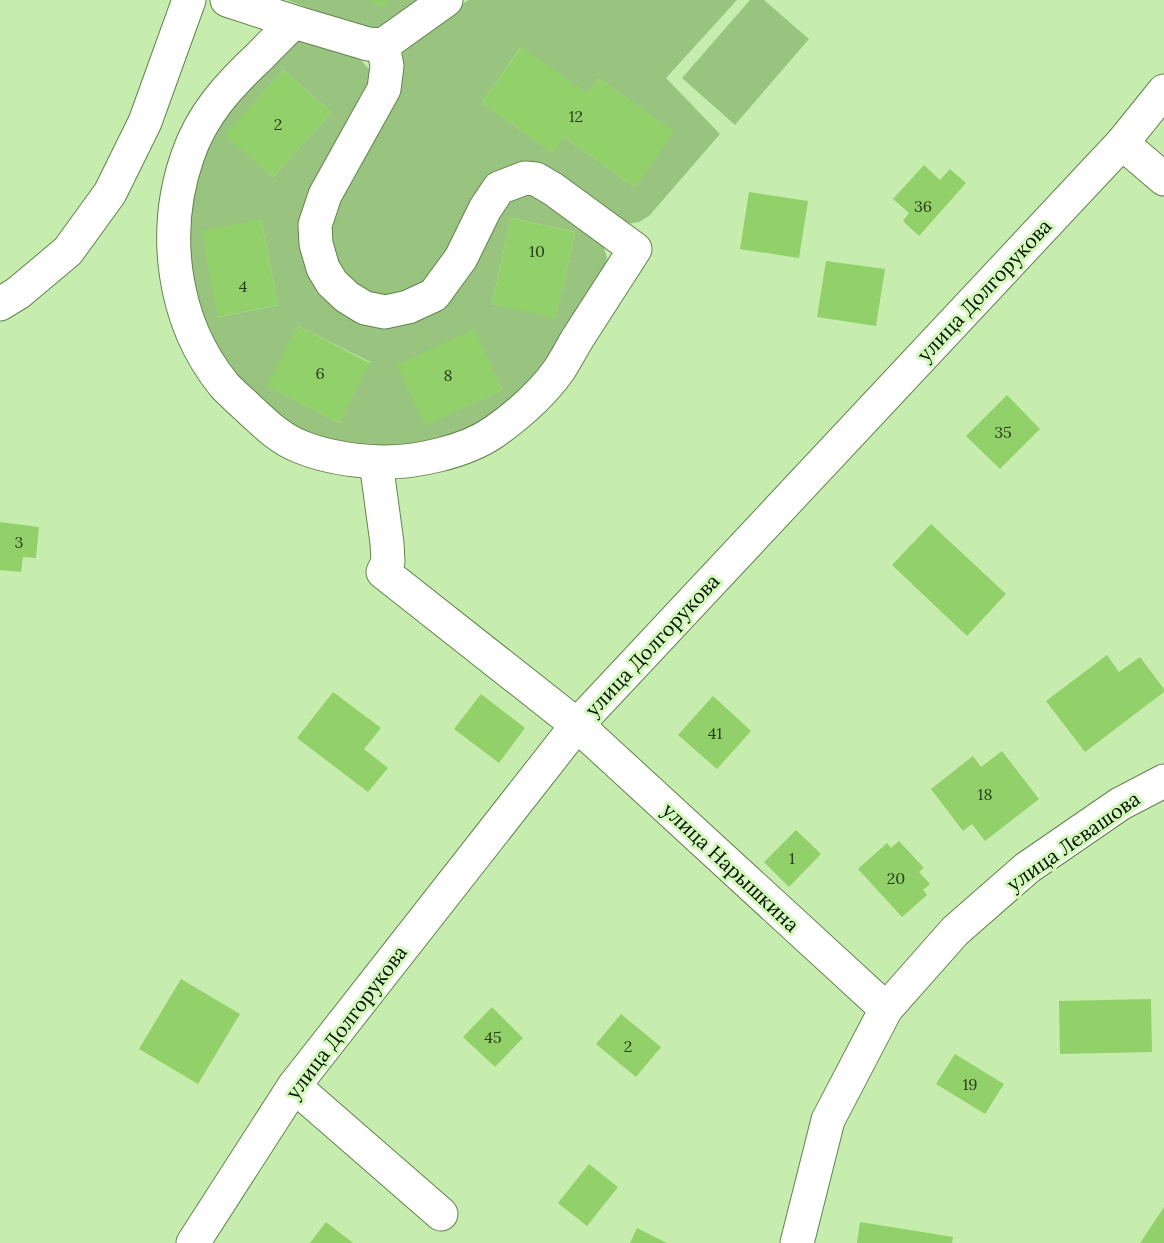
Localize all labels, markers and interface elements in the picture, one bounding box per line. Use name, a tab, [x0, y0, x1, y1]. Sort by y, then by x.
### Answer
house number: 12	[569, 106, 583, 126]
house number: 2	[274, 114, 282, 134]
house number: 36	[914, 196, 932, 216]
street label: улица Долгорукова	[911, 213, 1057, 367]
house number: 10	[529, 241, 545, 261]
house number: 4	[239, 276, 248, 296]
house number: 6	[315, 363, 325, 383]
house number: 8	[444, 365, 453, 385]
house number: 35	[994, 422, 1012, 442]
house number: 3	[15, 532, 24, 552]
street label: улица Долгорукова	[579, 568, 725, 722]
house number: 41	[708, 723, 722, 743]
house number: 18	[978, 784, 992, 804]
street label: улица Левашова	[1002, 786, 1144, 896]
street label: улица Нарышкина	[657, 797, 805, 937]
house number: 1	[789, 848, 795, 868]
house number: 20	[887, 868, 905, 888]
street label: улица Долгорукова	[280, 940, 412, 1104]
house number: 45	[484, 1027, 502, 1047]
house number: 2	[624, 1036, 632, 1056]
house number: 19	[962, 1074, 978, 1094]

